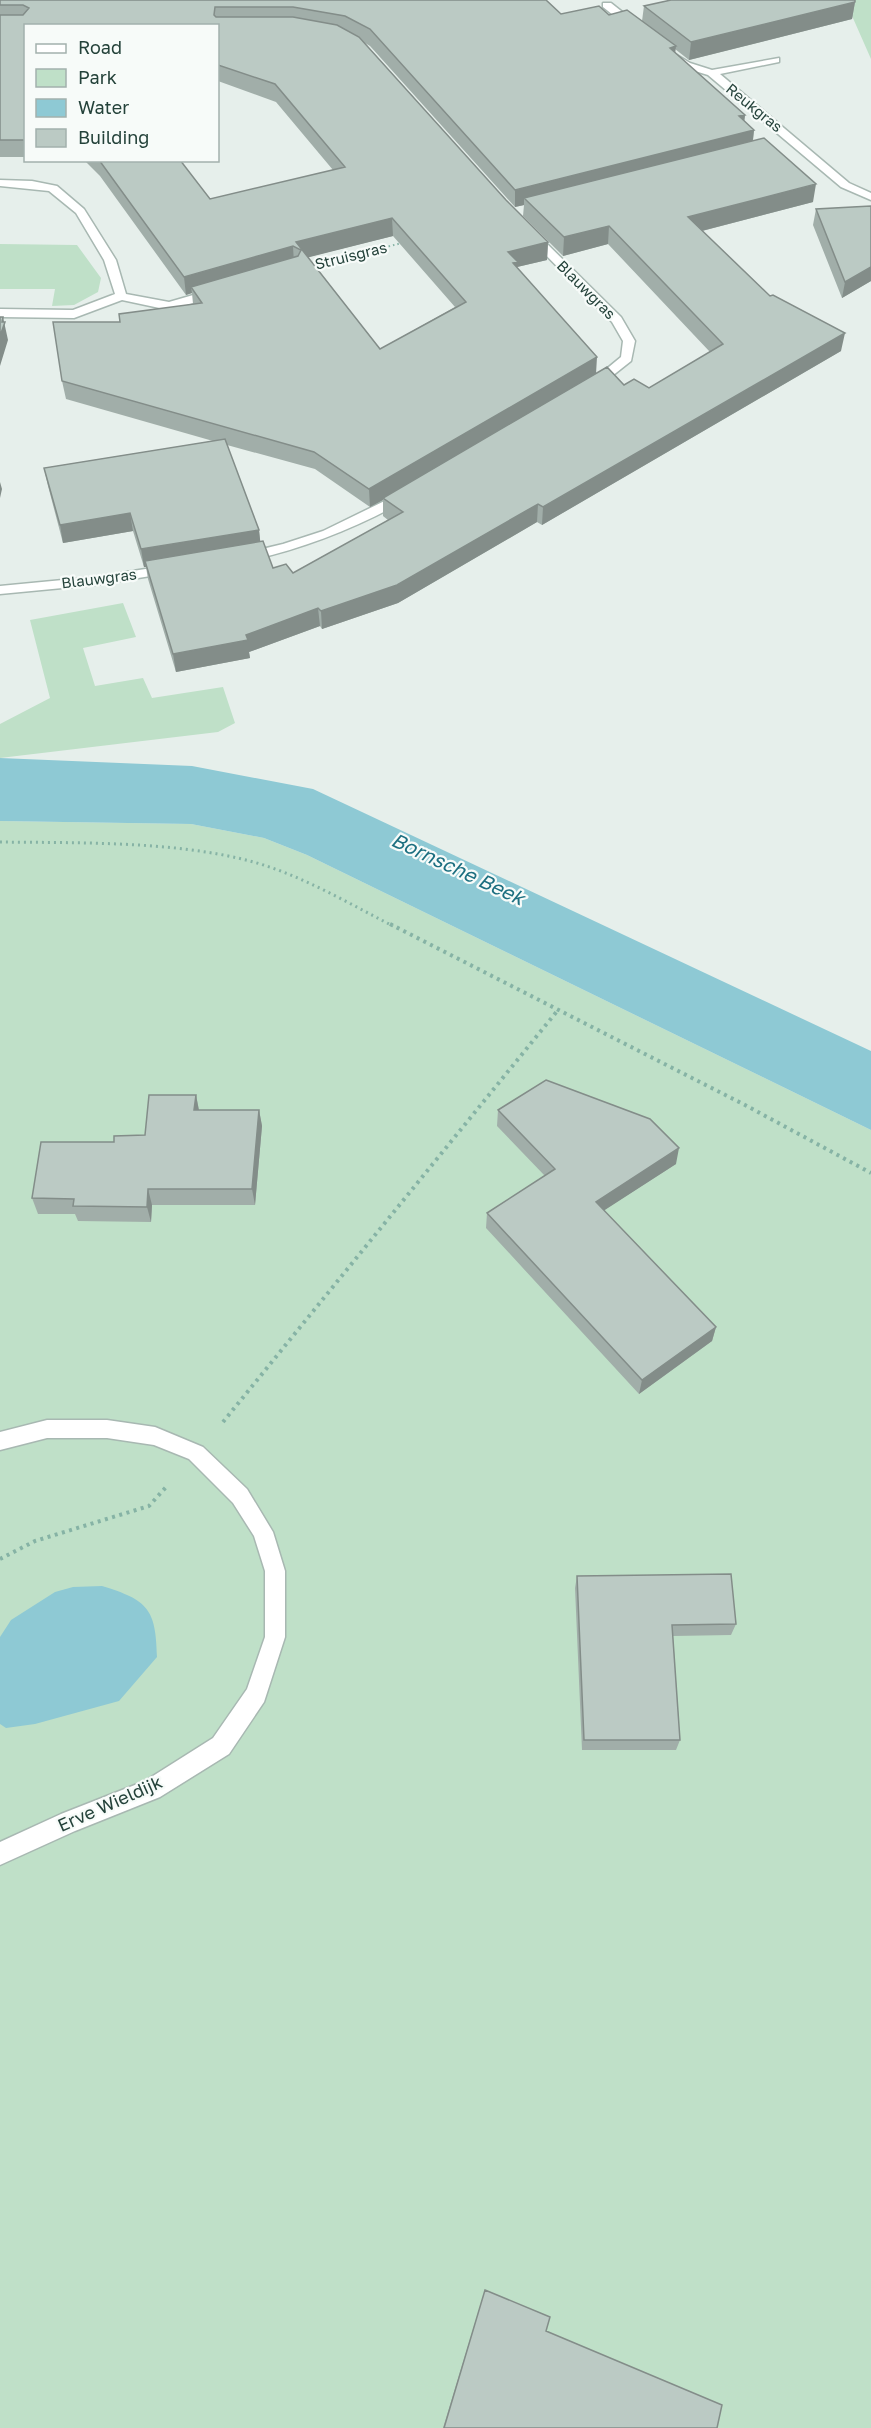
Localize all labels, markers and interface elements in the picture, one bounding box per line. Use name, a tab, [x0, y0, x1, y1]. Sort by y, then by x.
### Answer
legend	[24, 24, 219, 162]
text: Road	[78, 36, 122, 58]
text: Park	[78, 66, 117, 88]
street label: Reukgras	[723, 79, 786, 135]
text: Water	[78, 96, 129, 118]
text: Building	[78, 126, 149, 148]
street label: Struisgras	[313, 237, 389, 273]
street label: Blauwgras	[554, 256, 620, 322]
street label: Blauwgras	[60, 564, 138, 592]
water label: Bornsche Beek	[388, 827, 531, 910]
street label: Erve Wieldijk	[54, 1770, 165, 1836]

